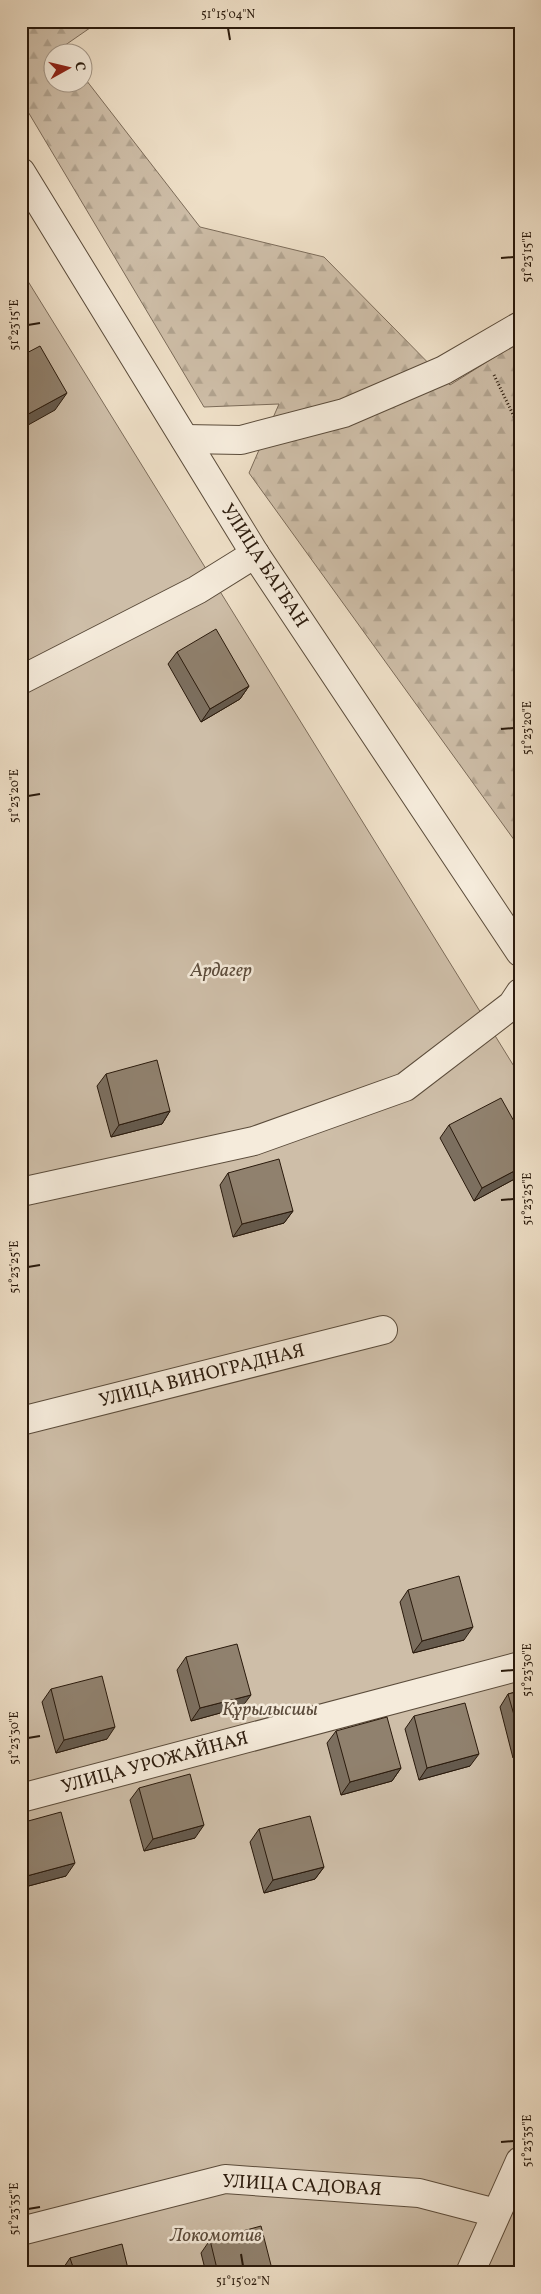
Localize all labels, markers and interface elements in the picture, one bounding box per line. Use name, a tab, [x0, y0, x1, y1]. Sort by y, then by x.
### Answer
text: 51°15'04"N	[201, 7, 255, 23]
north arrow	[42, 42, 92, 92]
text: С	[69, 61, 89, 72]
text: 51°23'15"E	[520, 231, 536, 283]
text: 51°23'15"E	[7, 299, 23, 351]
street label: УЛИЦА БАГБАН	[214, 499, 314, 633]
text: 51°23'20"E	[520, 701, 536, 755]
text: 51°23'20"E	[7, 769, 23, 823]
park label: Ардагер	[189, 958, 252, 984]
text: 51°23'25"E	[520, 1173, 536, 1225]
text: 51°23'25"E	[7, 1241, 23, 1293]
street label: УЛИЦА ВИНОГРАДНАЯ	[96, 1338, 308, 1414]
text: 51°23'30"E	[520, 1643, 536, 1697]
park label: Құрылысшы	[222, 1697, 318, 1723]
text: 51°23'30"E	[7, 1711, 23, 1765]
street label: УЛИЦА УРОЖАЙНАЯ	[58, 1725, 252, 1801]
text: 51°23'35"E	[520, 2115, 536, 2167]
street label: УЛИЦА САДОВАЯ	[222, 2169, 382, 2203]
text: 51°23'35"E	[7, 2183, 23, 2235]
park label: Локомотив	[169, 2223, 262, 2249]
text: 51°15'02"N	[216, 2274, 270, 2290]

